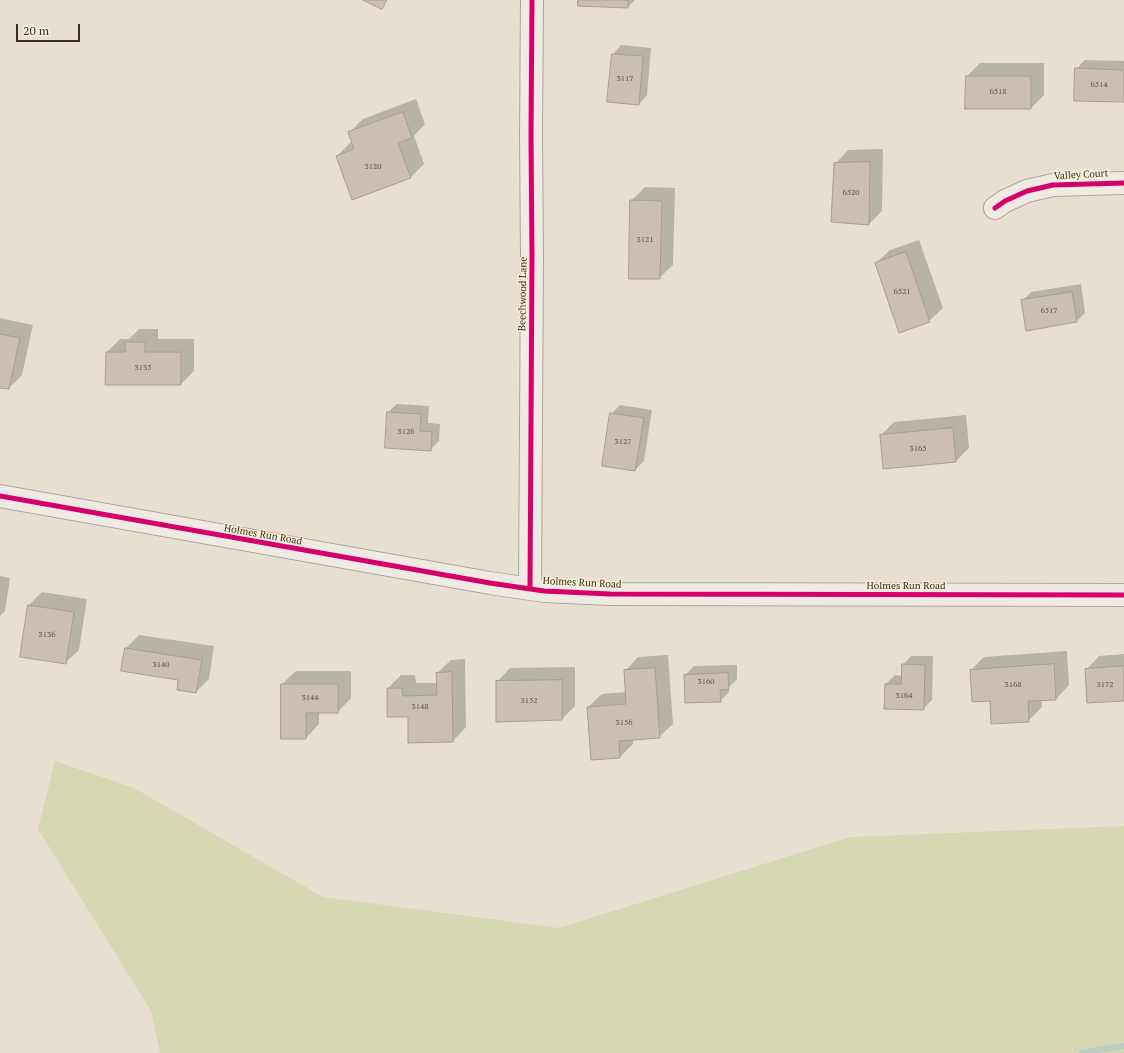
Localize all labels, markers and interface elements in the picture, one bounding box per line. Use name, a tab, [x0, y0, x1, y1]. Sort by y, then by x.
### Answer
scale bar	[18, 16, 82, 42]
text: 20 m	[23, 23, 49, 38]
house number: 3117	[616, 74, 634, 84]
house number: 6514	[1090, 80, 1108, 90]
house number: 6518	[989, 87, 1007, 97]
house number: 3120	[364, 162, 382, 172]
street label: Valley Court	[1053, 168, 1109, 182]
house number: 6520	[842, 188, 860, 198]
house number: 3121	[636, 235, 654, 245]
street label: Beechwood Lane	[516, 257, 530, 331]
house number: 6521	[893, 287, 911, 297]
house number: 6517	[1040, 306, 1058, 316]
house number: 3135	[134, 363, 152, 373]
house number: 3126	[397, 427, 415, 437]
house number: 3127	[614, 437, 632, 447]
house number: 3165	[909, 444, 927, 454]
street label: Holmes Run Road	[223, 522, 303, 548]
street label: Holmes Run Road	[542, 575, 622, 591]
street label: Holmes Run Road	[866, 580, 946, 592]
house number: 3136	[38, 630, 56, 640]
house number: 3140	[152, 660, 170, 670]
house number: 3160	[697, 677, 715, 687]
house number: 3168	[1004, 680, 1022, 690]
house number: 3172	[1096, 680, 1114, 690]
house number: 3164	[895, 691, 913, 701]
house number: 3144	[301, 693, 319, 703]
house number: 3152	[520, 696, 538, 706]
house number: 3148	[411, 702, 429, 712]
house number: 3156	[615, 718, 633, 728]

